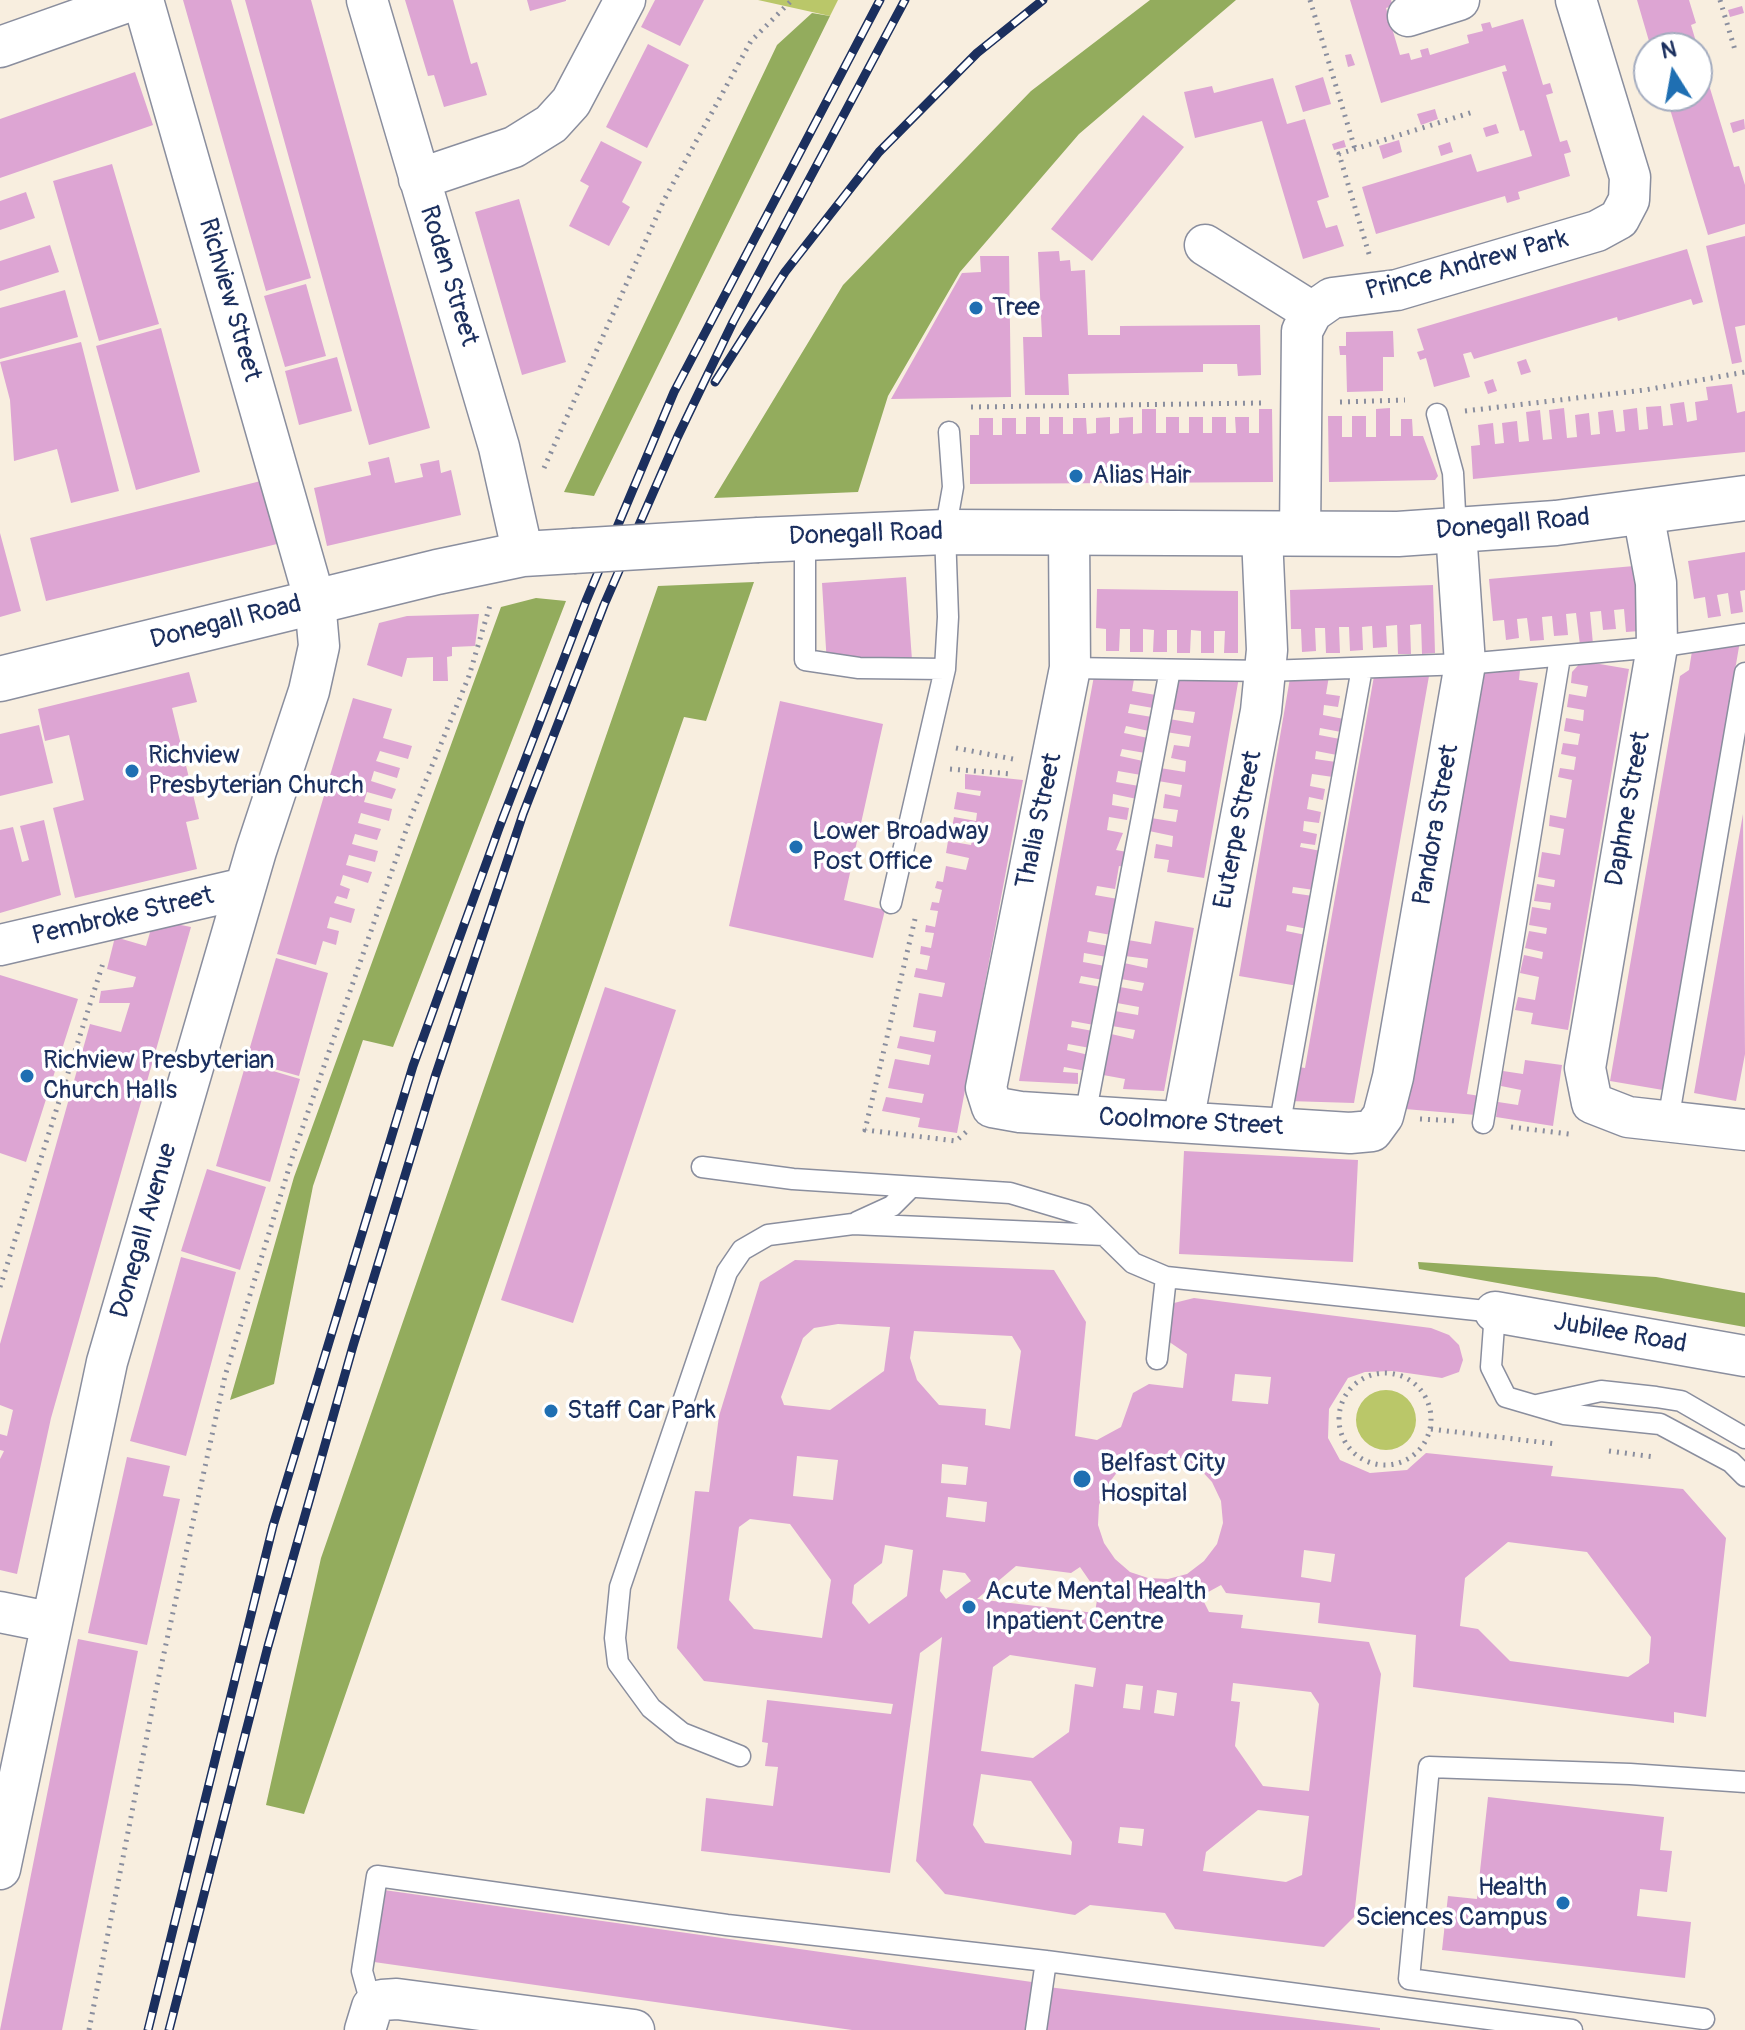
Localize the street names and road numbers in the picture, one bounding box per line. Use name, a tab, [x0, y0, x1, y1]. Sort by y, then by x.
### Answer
street label: Roden Street	[412, 202, 484, 350]
street label: Richview Street	[191, 215, 267, 385]
street label: Prince Andrew Park	[1362, 224, 1572, 308]
street label: Donegall Road	[1435, 503, 1591, 547]
street label: Donegall Road	[788, 517, 944, 553]
street label: Donegall Road	[147, 589, 305, 657]
street label: Daphne Street	[1600, 729, 1658, 889]
street label: Pandora Street	[1407, 742, 1467, 908]
street label: Euterpe Street	[1208, 748, 1270, 912]
street label: Thalia Street	[1010, 750, 1070, 892]
street label: Pembroke Street	[29, 881, 217, 953]
street label: Coolmore Street	[1098, 1103, 1284, 1143]
street label: Donegall Avenue	[105, 1140, 185, 1322]
street label: Jubilee Road	[1551, 1307, 1689, 1361]

